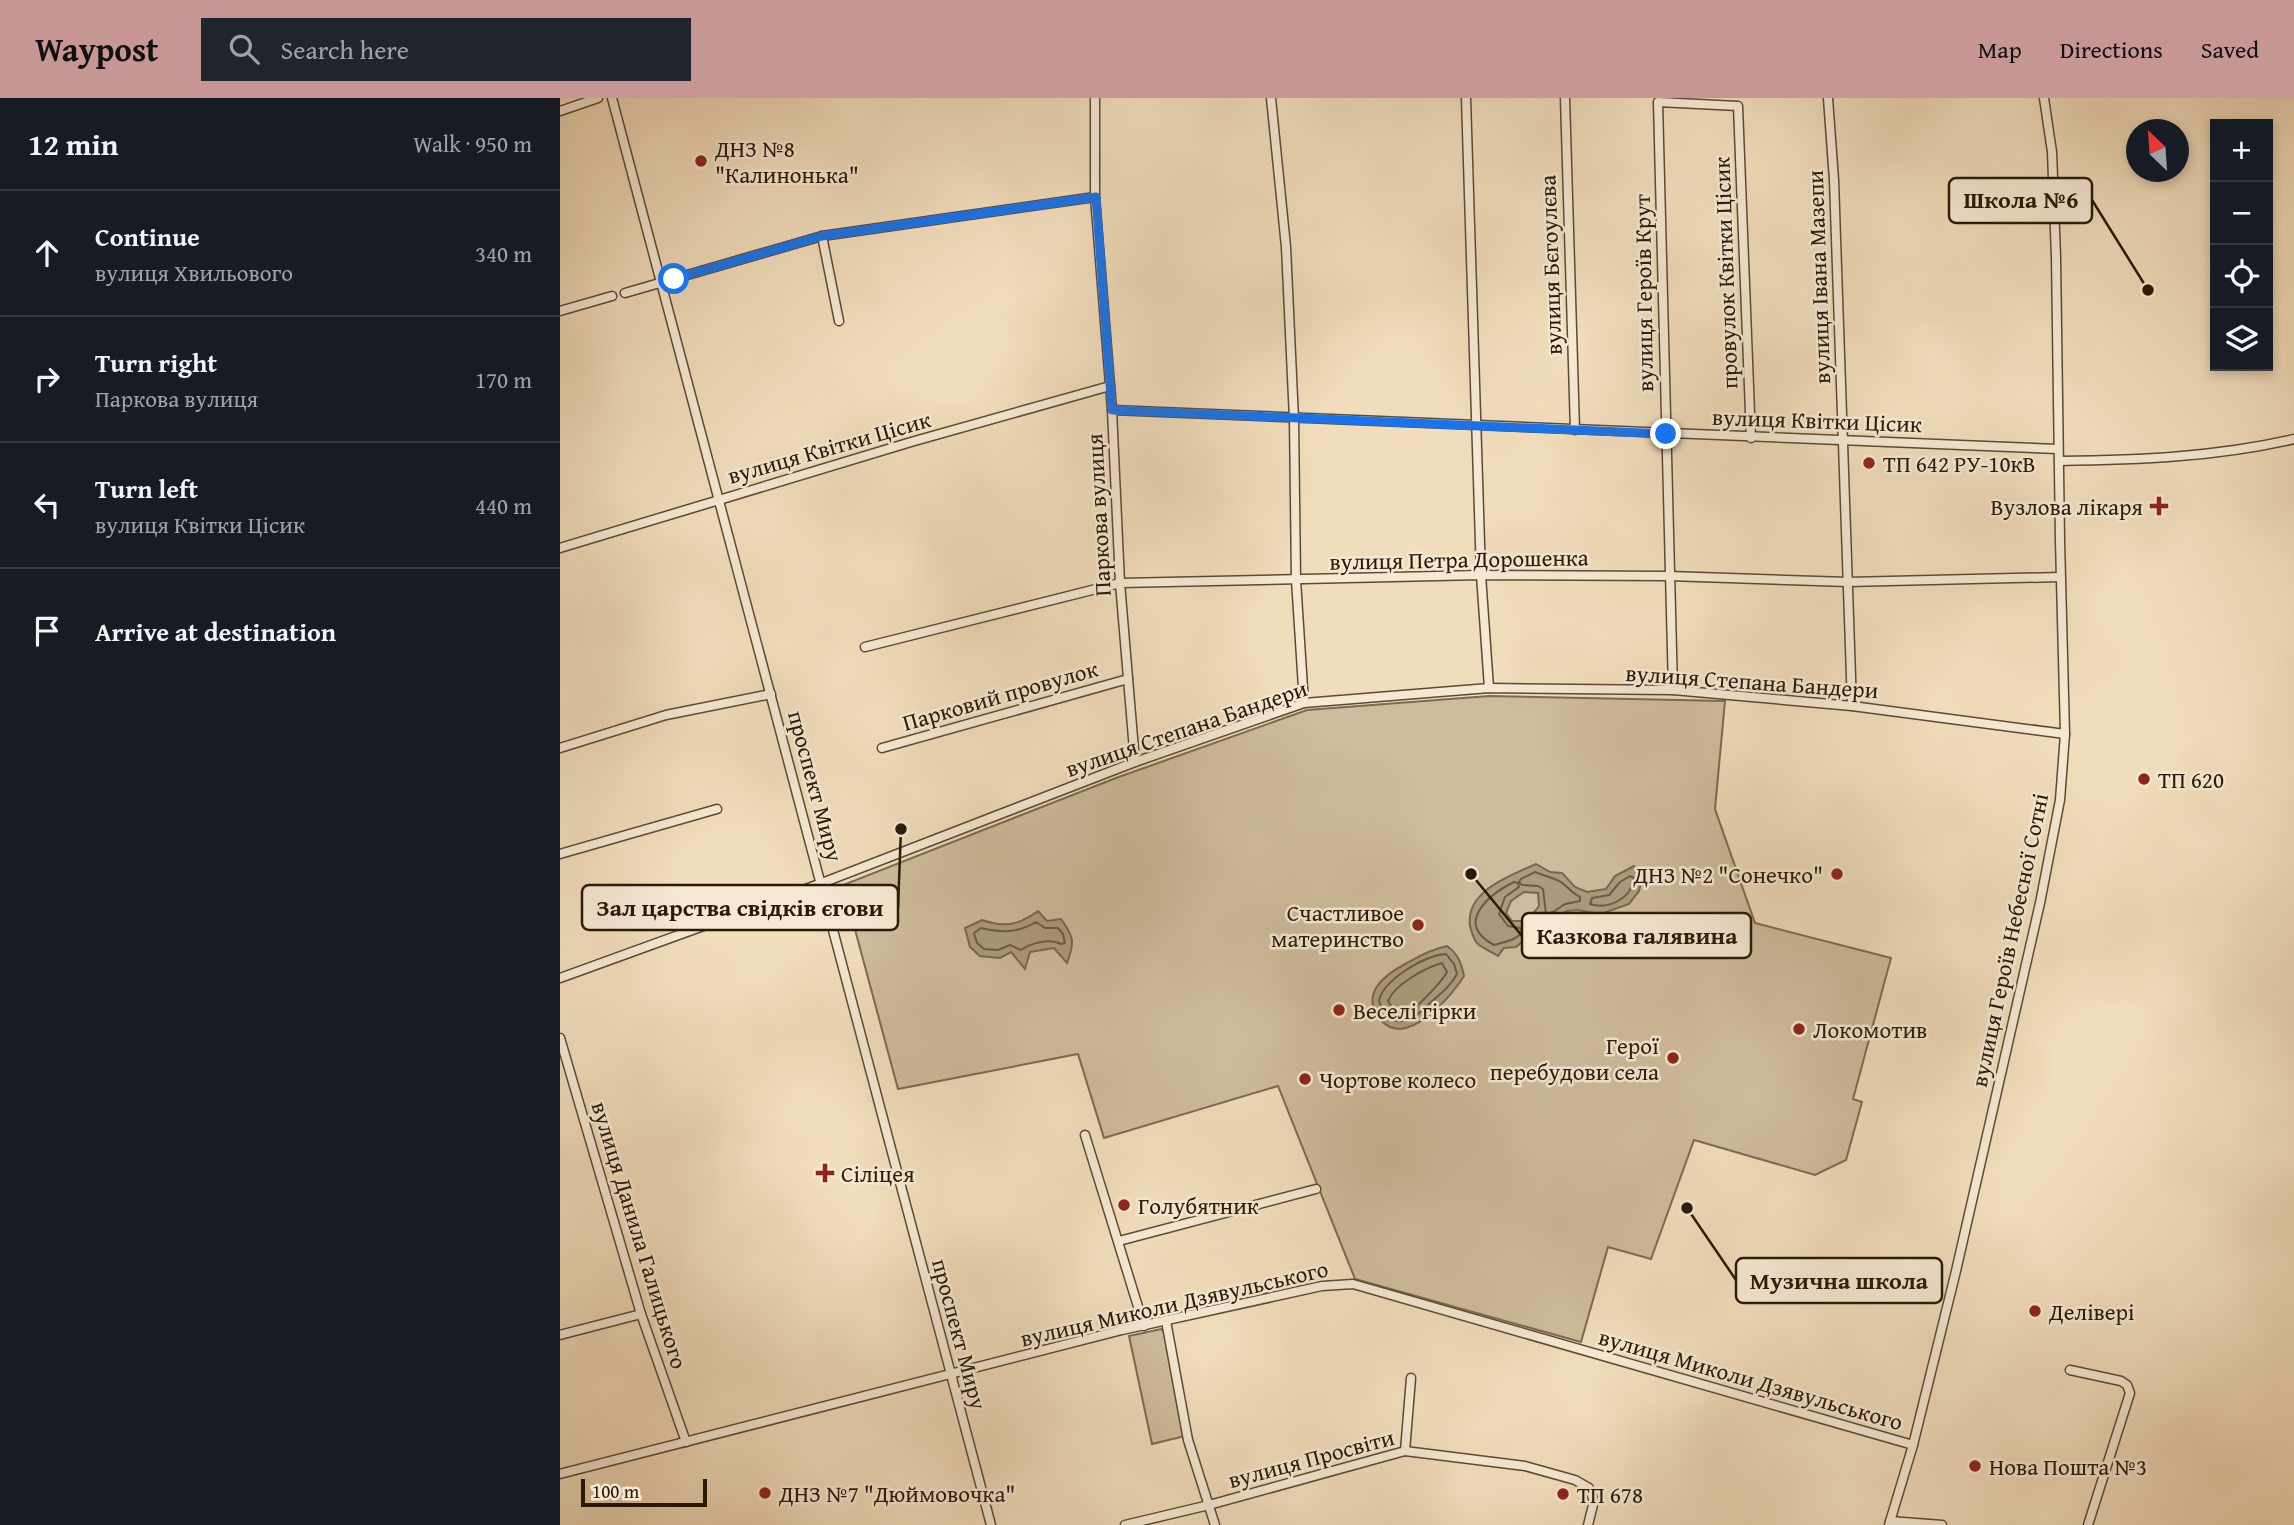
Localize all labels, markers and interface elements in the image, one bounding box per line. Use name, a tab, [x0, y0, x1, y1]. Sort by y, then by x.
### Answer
search box	[201, 18, 691, 81]
text: Waypost	[35, 25, 159, 73]
icon: search	[225, 30, 263, 68]
text: Search here	[281, 30, 409, 69]
text: Map	[1978, 32, 2022, 67]
text: Directions	[2060, 32, 2163, 67]
text: Saved	[2201, 32, 2259, 67]
north arrow	[2126, 119, 2189, 182]
map controls	[2210, 119, 2273, 371]
button: +	[2210, 119, 2273, 182]
text: 12 min	[28, 122, 118, 166]
text: Walk · 950 m	[413, 127, 532, 160]
place label: ДНЗ №8 "Калинонька"	[714, 132, 859, 191]
marker: ДНЗ №8 "Калинонька"	[693, 153, 709, 169]
street label: провулок Квітки Цісик	[1704, 156, 1746, 390]
street label: вулиця Івана Мазепи	[1798, 169, 1838, 385]
street label: вулиця Бєгоулєва	[1530, 174, 1570, 356]
callout: Школа №6	[1949, 178, 2092, 223]
text: Школа №6	[1963, 182, 2079, 217]
button: −	[2210, 182, 2273, 245]
street label: вулиця Героїв Крут	[1625, 194, 1661, 392]
text: Continue	[95, 217, 200, 256]
icon: ahead	[28, 234, 66, 272]
text: 340 m	[475, 237, 532, 270]
button: locate	[2210, 245, 2273, 308]
text: вулиця Хвильового	[95, 256, 293, 289]
route start	[658, 263, 689, 294]
button: layers	[2210, 308, 2273, 371]
text: Turn right	[95, 343, 217, 382]
icon: right	[28, 360, 66, 398]
text: 170 m	[475, 363, 532, 396]
text: Паркова вулиця	[95, 382, 258, 415]
street label: вулиця Квітки Цісик	[1712, 400, 1922, 440]
street label: вулиця Квітки Цісик	[724, 402, 934, 492]
route end	[1650, 418, 1681, 449]
street label: Паркова вулиця	[1077, 432, 1119, 597]
place label: ТП 642 РУ-10кВ	[1883, 447, 2036, 480]
marker: ТП 642 РУ-10кВ	[1861, 455, 1877, 471]
text: Turn left	[95, 469, 198, 508]
icon: left	[28, 486, 66, 524]
text: 440 m	[475, 489, 532, 522]
place label: Вузлова лікаря	[1990, 490, 2143, 523]
marker: Вузлова лікаря	[2149, 496, 2169, 516]
text: вулиця Квітки Цісик	[95, 508, 305, 541]
street label: вулиця Петра Дорошенка	[1329, 540, 1589, 578]
icon: arrive	[28, 612, 66, 650]
text: Arrive at destination	[95, 612, 336, 651]
street label: Парковий провулок	[898, 651, 1102, 739]
street label: вулиця Степана Бандери	[1624, 656, 1880, 706]
street label: вулиця Степана Бандери	[1061, 671, 1311, 785]
street label: проспект Миру	[780, 707, 852, 865]
place label: ТП 620	[2158, 763, 2224, 796]
marker: ТП 620	[2136, 771, 2152, 787]
street label: вулиця Героїв Небесної Сотні	[1962, 790, 2056, 1090]
place label: ДНЗ №2 "Сонечко"	[1633, 858, 1823, 891]
marker: ДНЗ №2 "Сонечко"	[1829, 866, 1845, 882]
callout: Зал царства свідків єгови	[582, 885, 898, 930]
text: Зал царства свідків єгови	[596, 890, 884, 925]
place label: Счастливое материнство	[1271, 896, 1404, 955]
callout: Казкова галявина	[1522, 913, 1751, 958]
marker: Счастливое материнство	[1410, 917, 1426, 933]
text: Казкова галявина	[1536, 918, 1738, 953]
place label: Веселі гірки	[1353, 994, 1477, 1027]
marker: Веселі гірки	[1331, 1002, 1347, 1018]
place label: Локомотив	[1813, 1013, 1927, 1046]
marker: Локомотив	[1791, 1021, 1807, 1037]
place label: Герої перебудови села	[1490, 1029, 1659, 1088]
marker: Герої перебудови села	[1665, 1050, 1681, 1066]
place label: Чортове колесо	[1319, 1063, 1476, 1096]
marker: Чортове колесо	[1297, 1071, 1313, 1087]
street label: вулиця Данила Галицького	[584, 1097, 696, 1373]
place label: Сіліцея	[841, 1157, 915, 1190]
marker: Сіліцея	[815, 1163, 835, 1183]
place label: Голубятник	[1138, 1189, 1259, 1222]
marker: Голубятник	[1116, 1197, 1132, 1213]
street label: вулиця Миколи Дзявульського	[1017, 1251, 1331, 1355]
street label: проспект Миру	[924, 1255, 996, 1413]
callout: Музична школа	[1736, 1258, 1942, 1303]
text: Музична школа	[1750, 1263, 1929, 1298]
place label: Делівері	[2048, 1295, 2135, 1328]
marker: Делівері	[2027, 1303, 2043, 1319]
street label: вулиця Миколи Дзявульського	[1595, 1320, 1907, 1438]
street label: вулиця Просвіти	[1224, 1420, 1398, 1496]
place label: Нова Пошта №3	[1989, 1450, 2147, 1483]
marker: Нова Пошта №3	[1967, 1458, 1983, 1474]
scale bar	[581, 1476, 707, 1508]
text: 100 m	[592, 1477, 639, 1505]
place label: ДНЗ №7 "Дюймовочка"	[778, 1477, 1015, 1510]
place label: ТП 678	[1577, 1478, 1643, 1511]
marker: ДНЗ №7 "Дюймовочка"	[757, 1485, 773, 1501]
marker: ТП 678	[1555, 1486, 1571, 1502]

